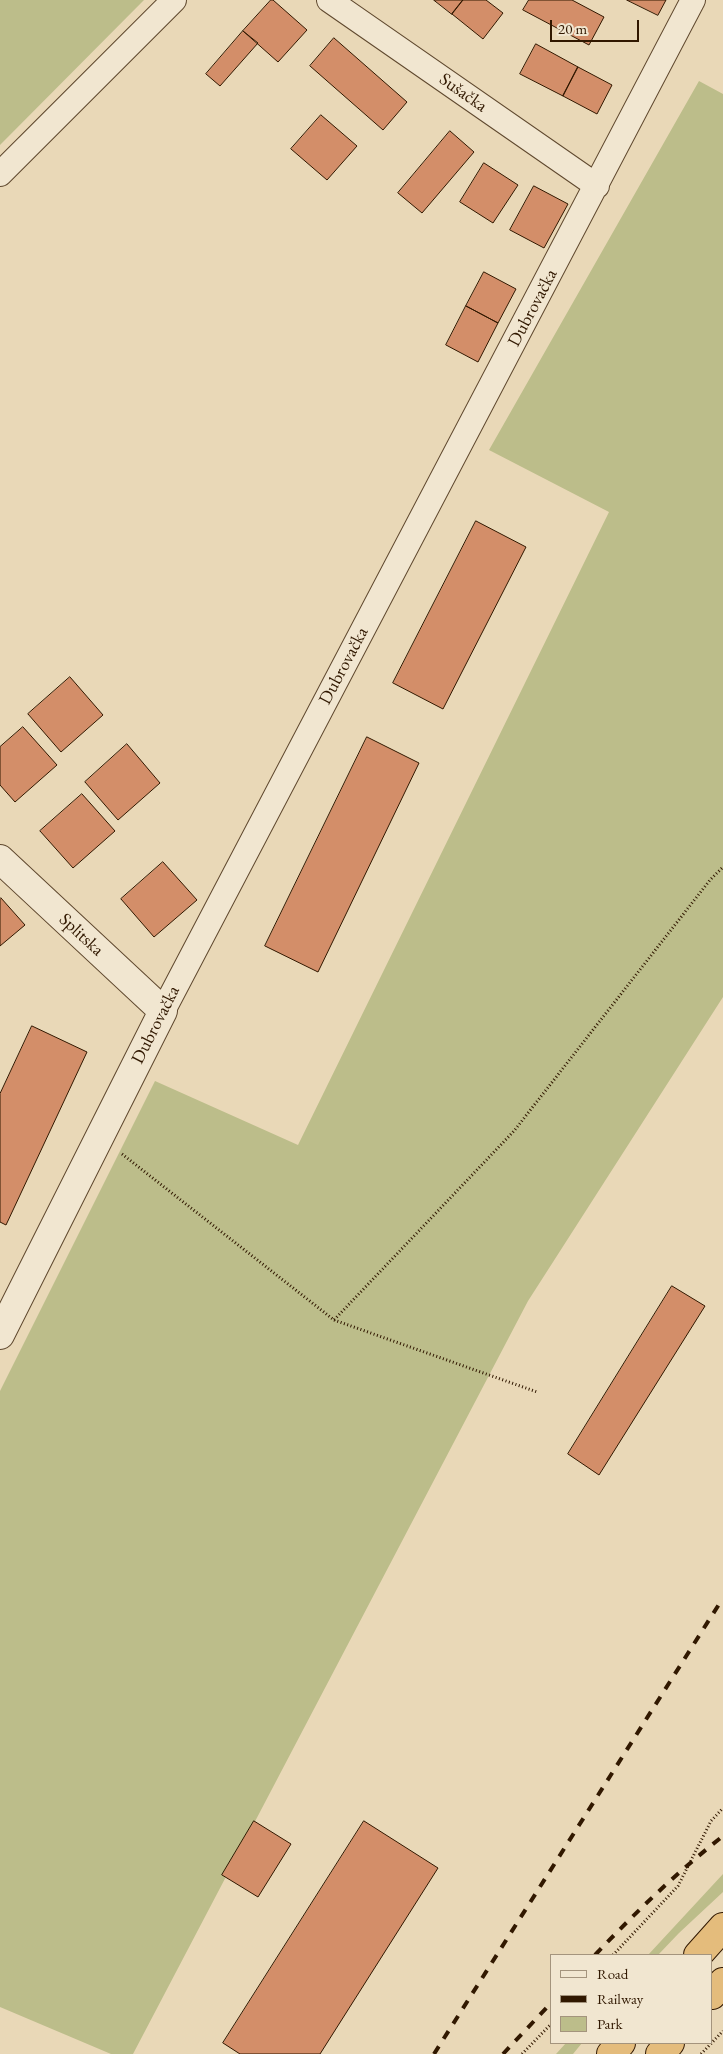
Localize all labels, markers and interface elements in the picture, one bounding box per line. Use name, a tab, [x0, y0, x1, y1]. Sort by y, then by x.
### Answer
scale bar	[553, 10, 642, 42]
text: 20 m	[558, 19, 587, 38]
street label: Sušačka	[435, 69, 491, 117]
street label: Dubrovačka	[504, 266, 562, 350]
street label: Dubrovačka	[315, 624, 373, 708]
street label: Splitska	[54, 909, 108, 961]
street label: Dubrovačka	[127, 982, 185, 1068]
legend	[550, 1954, 713, 2044]
text: Road	[597, 1964, 628, 1983]
text: Railway	[597, 1989, 643, 2008]
text: Park	[597, 2014, 623, 2033]

